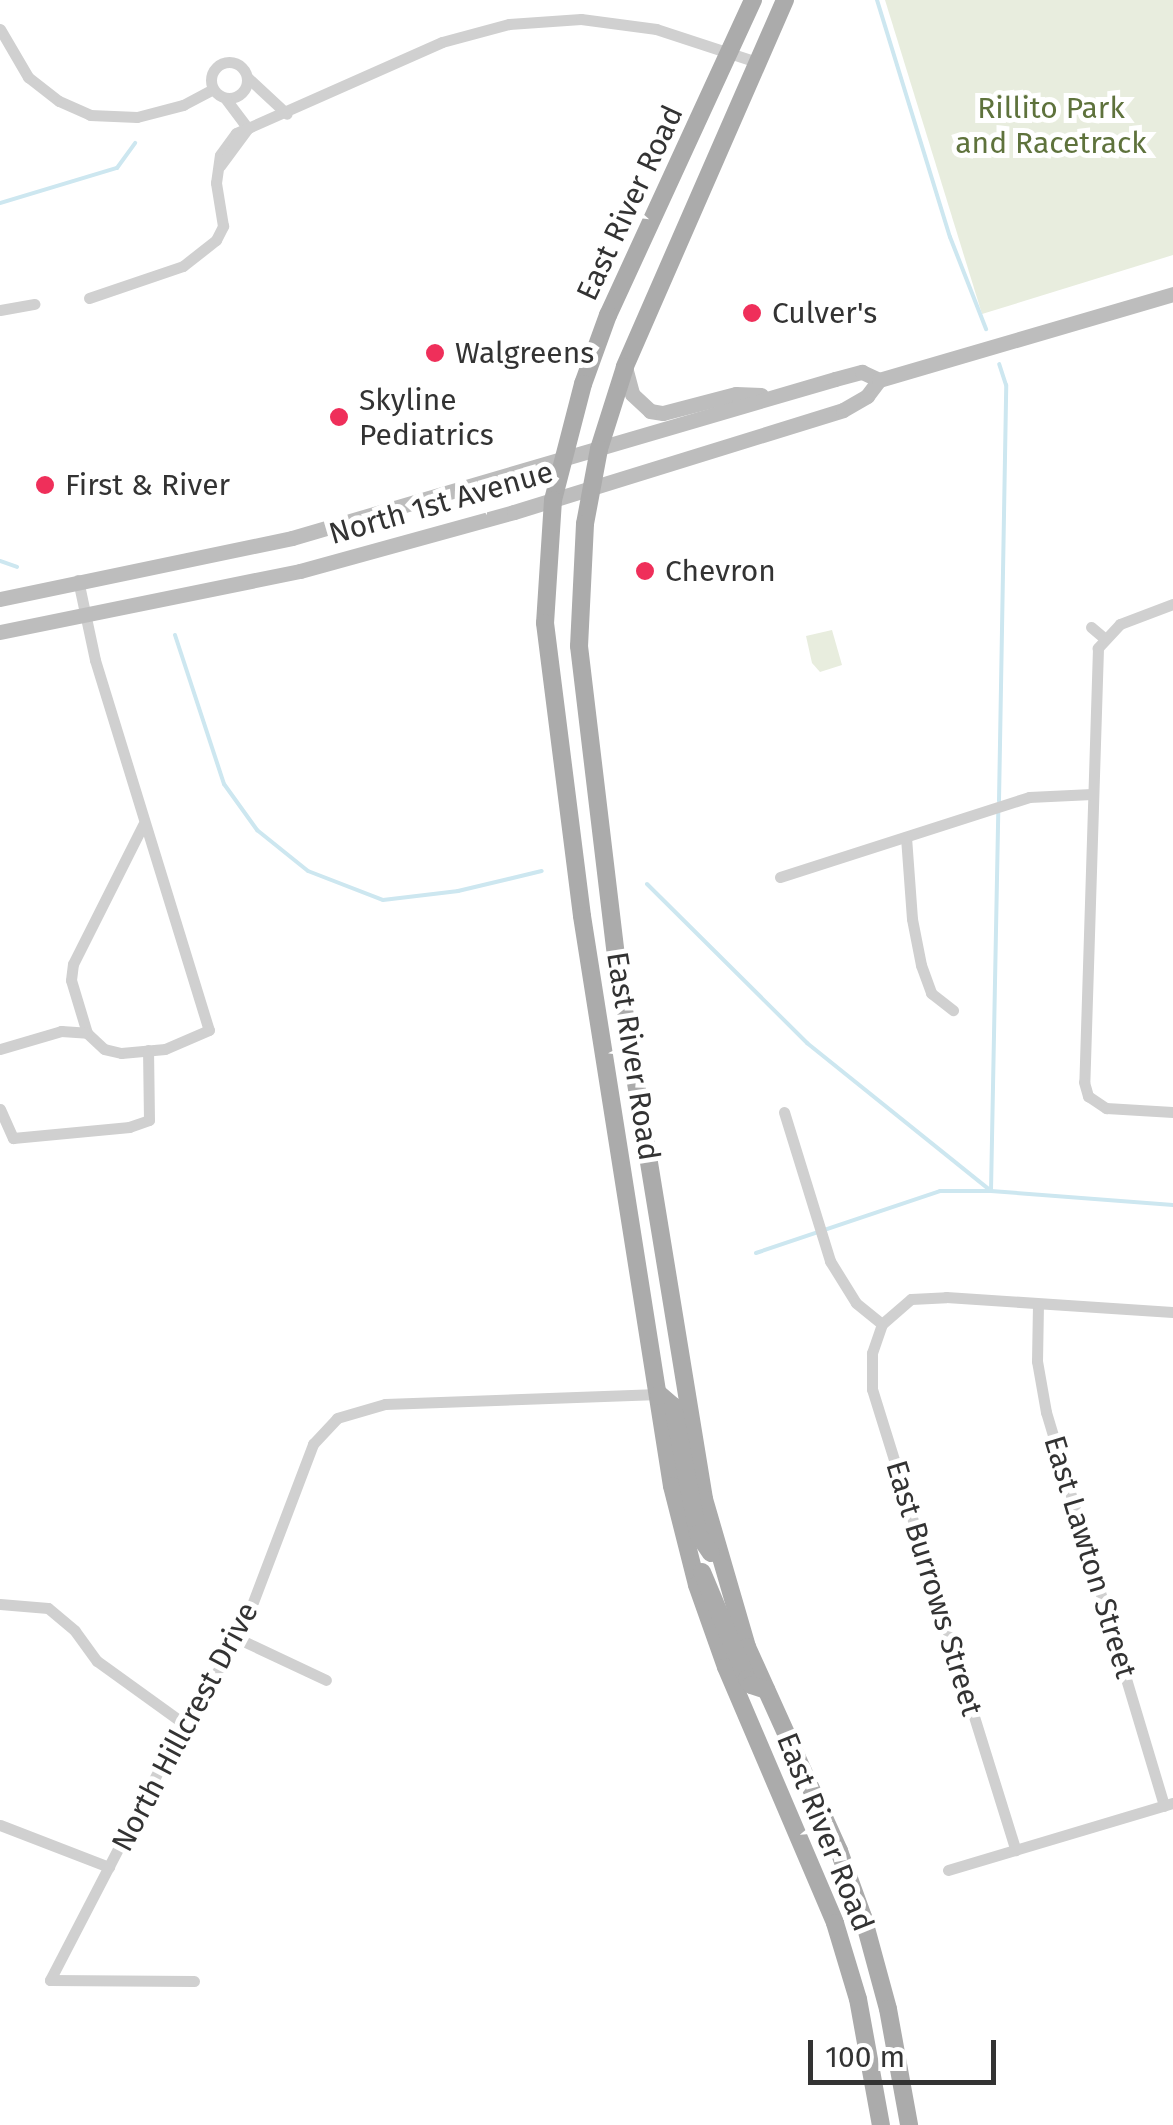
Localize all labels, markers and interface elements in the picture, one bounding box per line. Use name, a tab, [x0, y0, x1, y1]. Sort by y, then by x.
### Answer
park label: Rillito Park and Racetrack	[955, 90, 1147, 160]
street label: East River Road	[569, 100, 691, 306]
place label: Culver's	[772, 295, 877, 331]
marker: Culver's	[741, 302, 763, 324]
place label: Walgreens	[455, 335, 594, 371]
marker: Walgreens	[424, 342, 446, 364]
place label: Skyline Pediatrics	[359, 382, 494, 452]
marker: Skyline Pediatrics	[328, 406, 350, 428]
street label: North 1st Avenue	[325, 454, 557, 552]
place label: First & River	[65, 467, 230, 503]
marker: First & River	[34, 474, 56, 496]
place label: Chevron	[665, 553, 776, 589]
marker: Chevron	[634, 560, 656, 582]
street label: East River Road	[599, 949, 667, 1163]
street label: East Lawton Street	[1036, 1431, 1144, 1683]
street label: East Burrows Street	[878, 1456, 990, 1720]
street label: North Hillcrest Drive	[104, 1596, 266, 1858]
street label: East River Road	[769, 1728, 881, 1936]
scale bar	[813, 2020, 1000, 2082]
text: 100 m	[825, 2039, 905, 2075]

